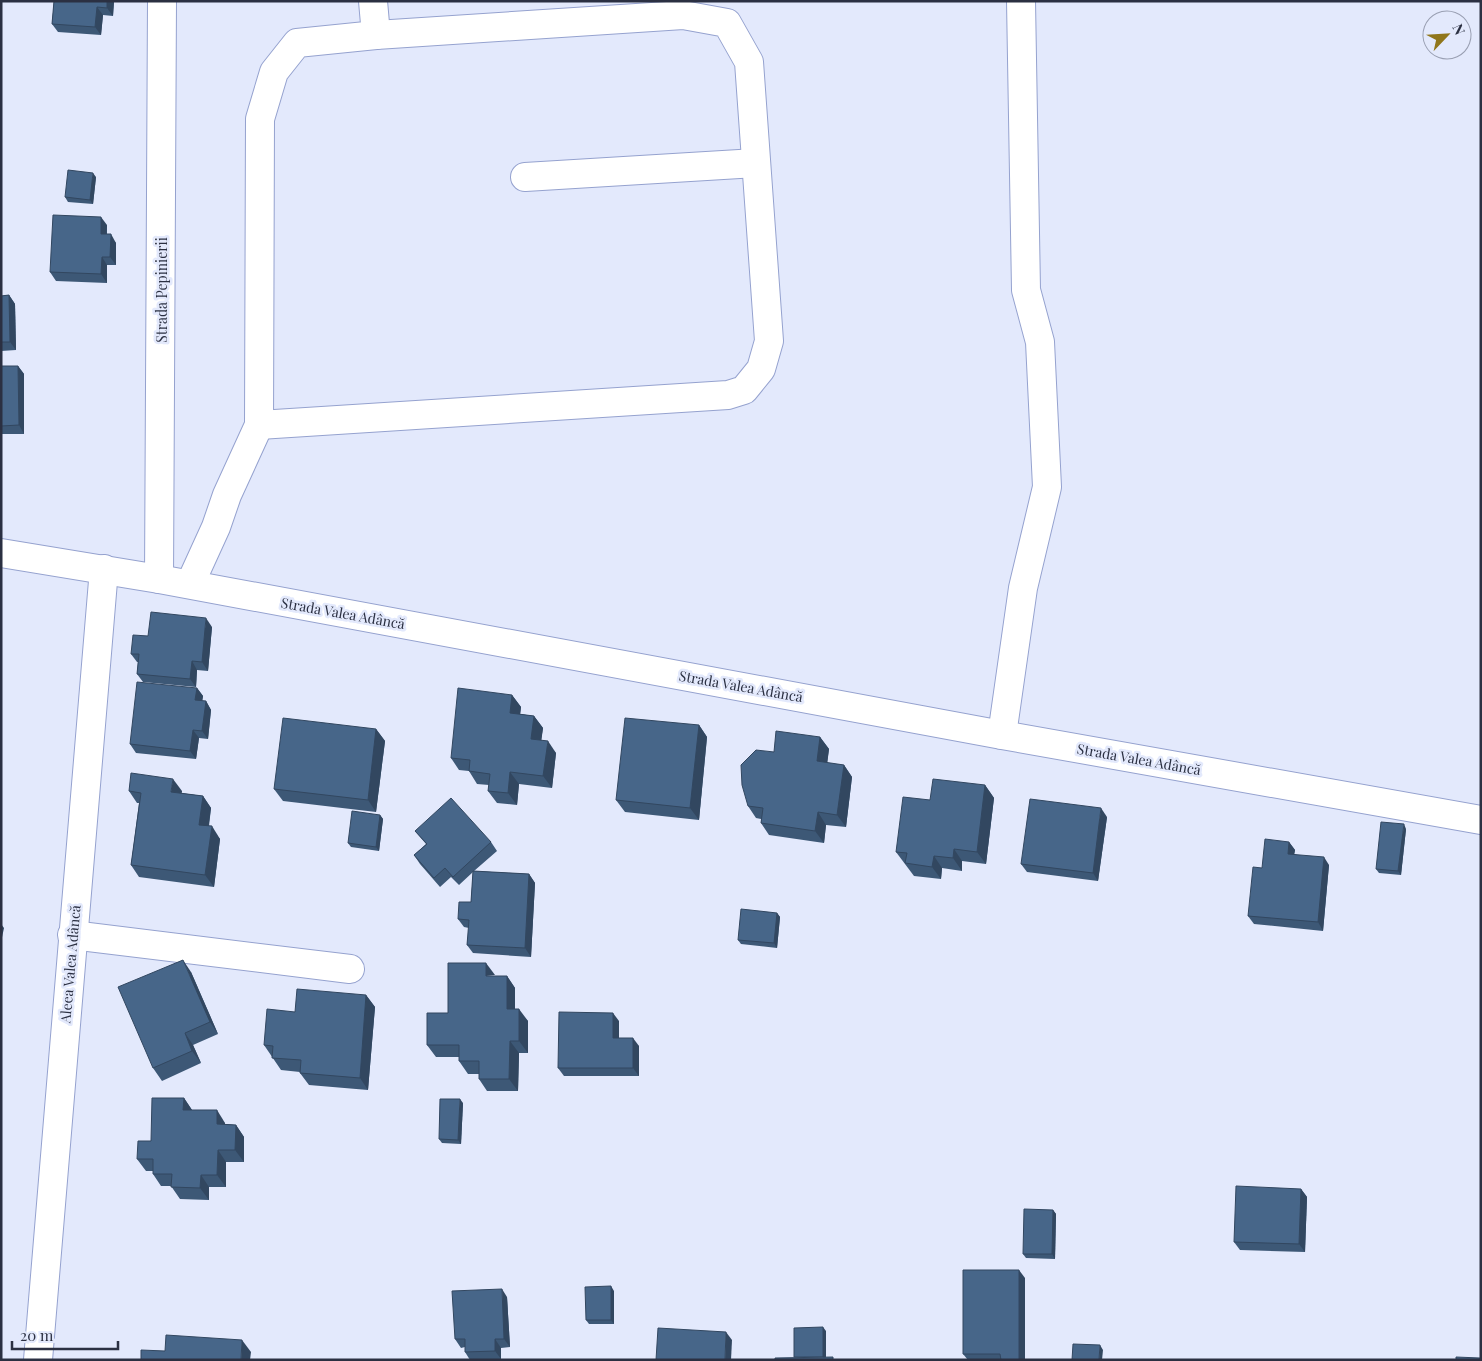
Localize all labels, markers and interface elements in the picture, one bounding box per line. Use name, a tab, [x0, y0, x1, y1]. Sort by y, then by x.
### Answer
north arrow	[1422, 10, 1472, 60]
text: N	[1448, 21, 1470, 38]
street label: Strada Pepinierii	[152, 237, 171, 343]
street label: Strada Valea Adâncă	[280, 593, 406, 633]
street label: Strada Valea Adâncă	[678, 666, 804, 706]
street label: Strada Valea Adâncă	[1076, 739, 1202, 779]
street label: Aleea Valea Adâncă	[55, 904, 85, 1025]
scale bar	[12, 1318, 119, 1350]
text: 20 m	[20, 1325, 54, 1345]

